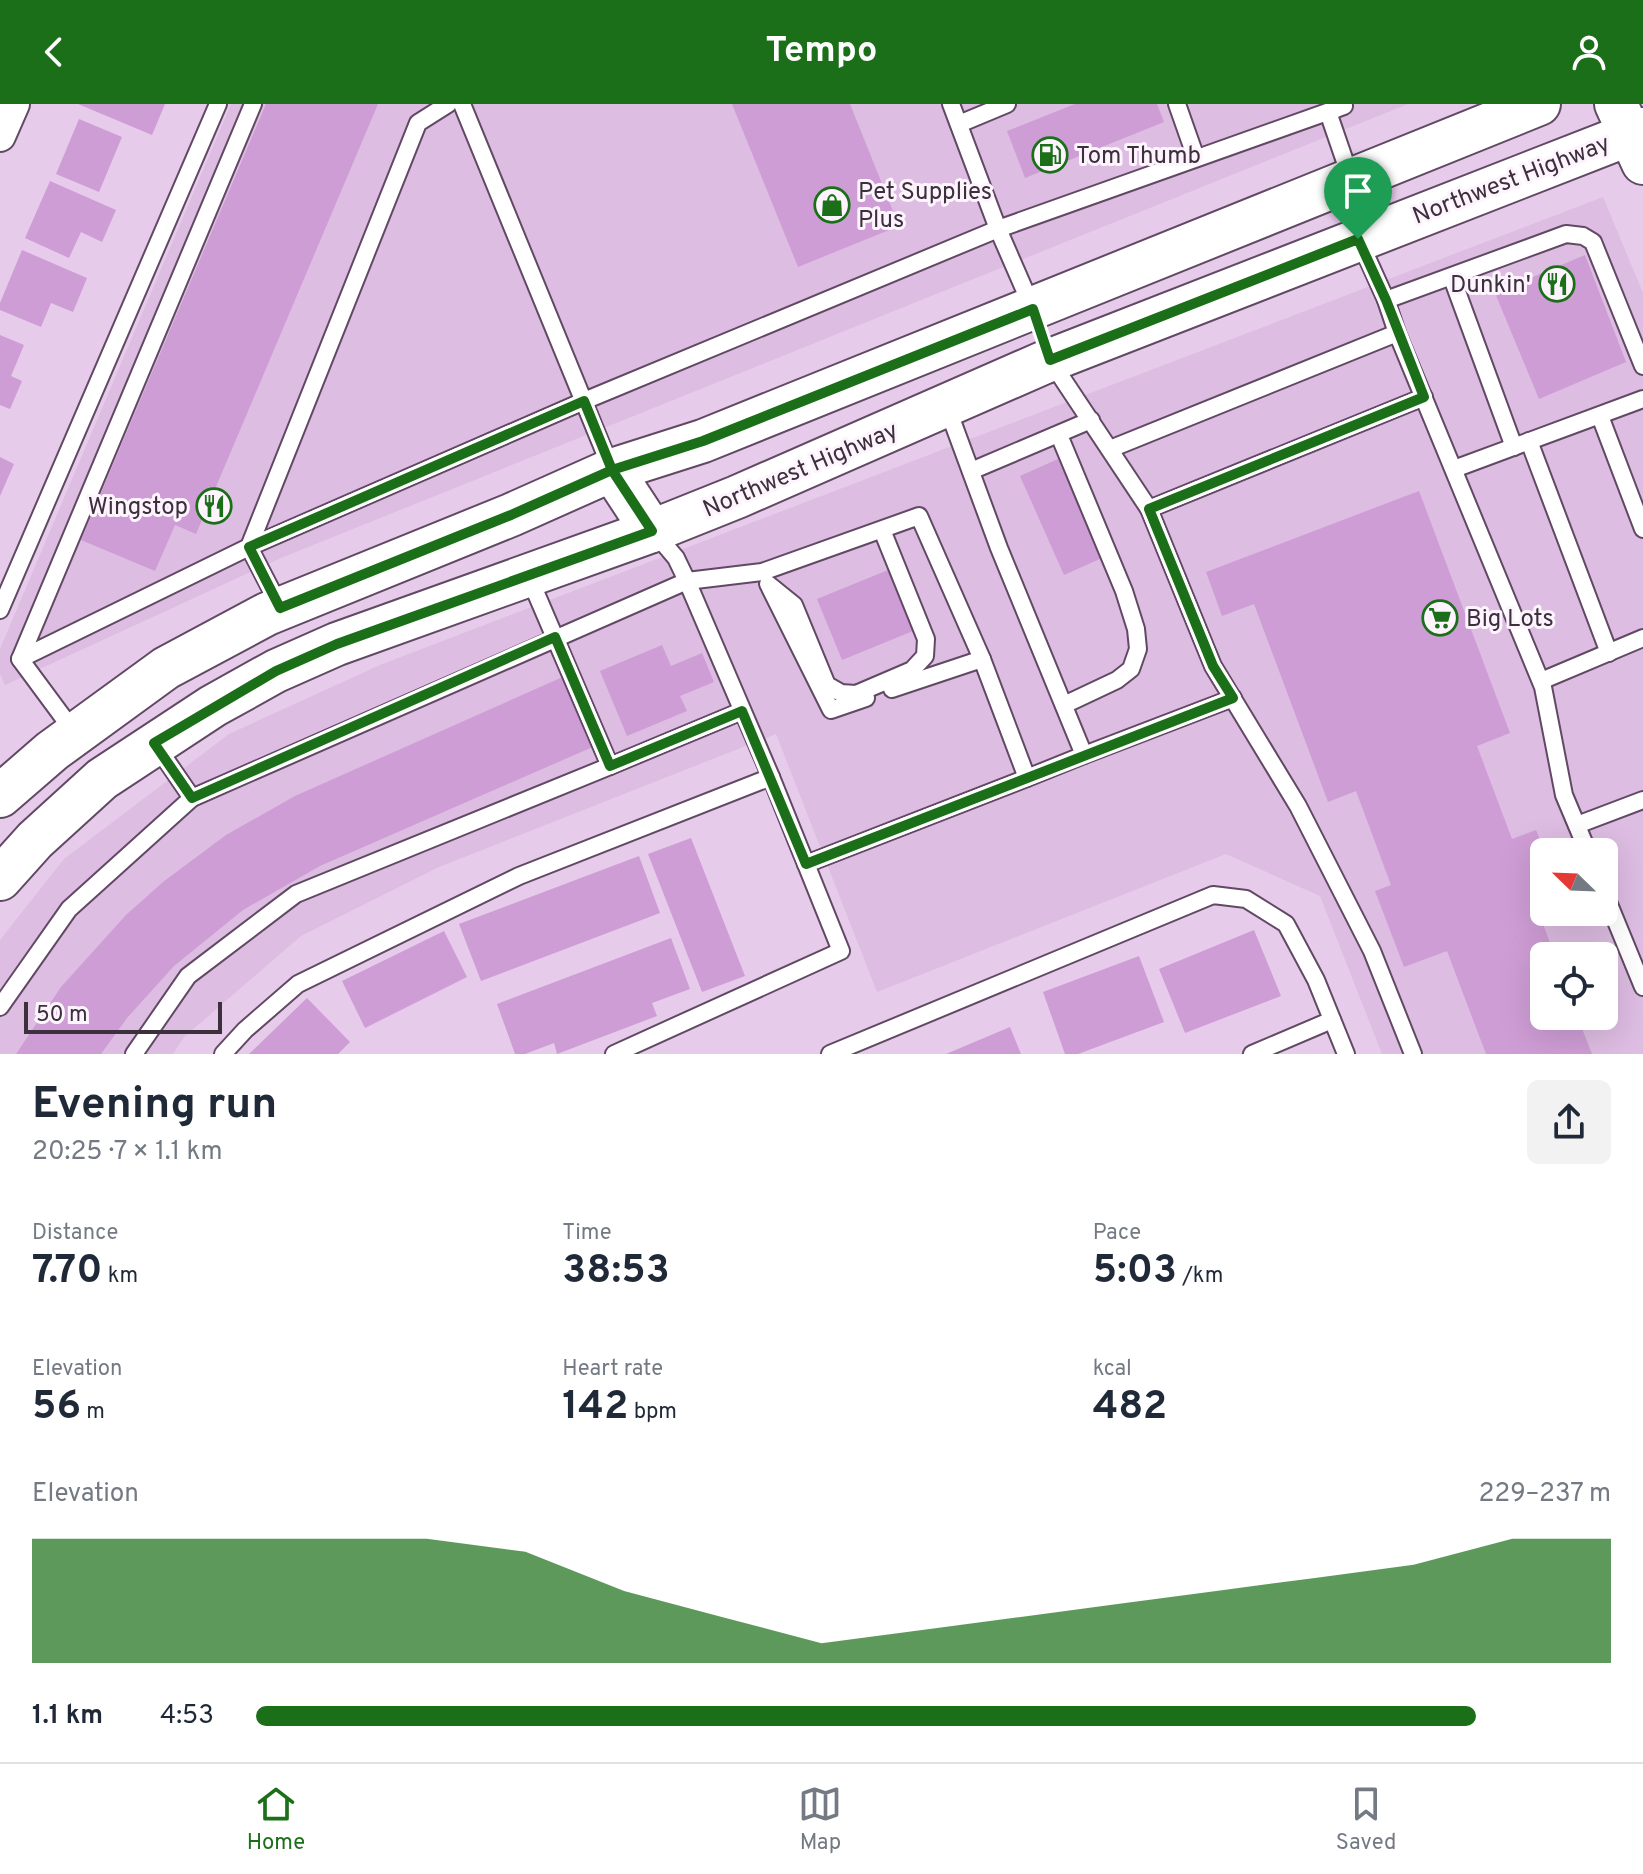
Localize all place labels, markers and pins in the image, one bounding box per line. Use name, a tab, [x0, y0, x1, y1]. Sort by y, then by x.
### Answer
fuel station icon: Tom Thumb	[1031, 136, 1069, 174]
place label: Tom Thumb	[1076, 142, 1201, 172]
pin	[1324, 157, 1392, 239]
place label: Pet Supplies Plus	[858, 178, 992, 236]
shop icon: Pet Supplies Plus	[813, 186, 851, 224]
restaurant icon: Dunkin'	[1538, 265, 1576, 303]
place label: Dunkin'	[1450, 271, 1531, 301]
restaurant icon: Wingstop	[195, 487, 233, 525]
place label: Wingstop	[88, 493, 188, 523]
supermarket icon: Big Lots	[1421, 599, 1459, 637]
place label: Big Lots	[1466, 605, 1554, 635]

